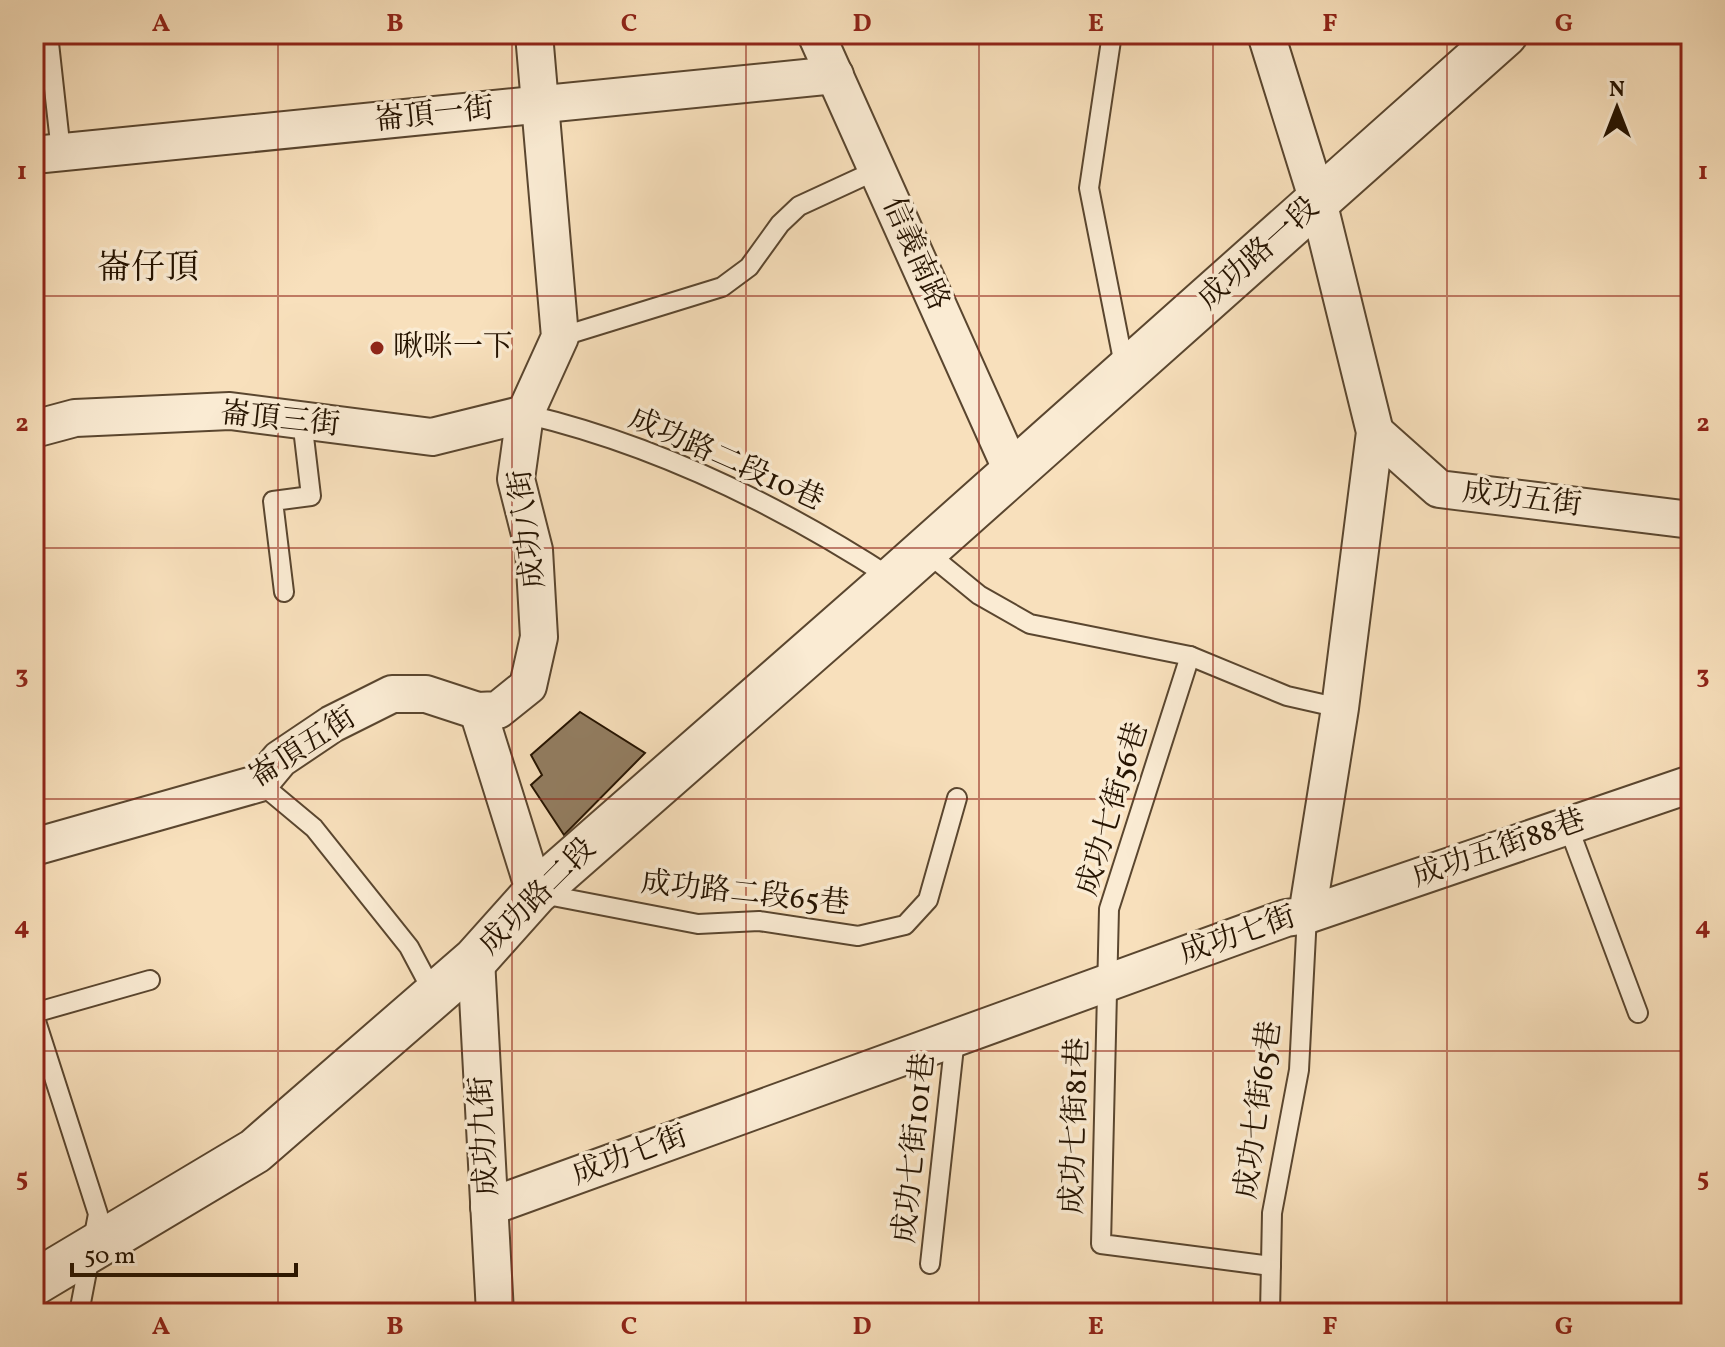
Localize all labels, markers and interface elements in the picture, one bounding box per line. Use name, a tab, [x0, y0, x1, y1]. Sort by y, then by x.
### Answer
text: A	[152, 6, 171, 42]
text: B	[386, 6, 404, 42]
text: C	[621, 6, 637, 42]
text: D	[852, 6, 872, 42]
text: E	[1088, 6, 1104, 42]
text: F	[1322, 6, 1338, 42]
text: G	[1555, 6, 1573, 42]
north arrow	[1577, 68, 1657, 148]
text: N	[1609, 75, 1625, 106]
street label: 崙頂一街	[372, 88, 496, 142]
text: 1	[17, 154, 27, 190]
text: 1	[1698, 154, 1708, 190]
street label: 成功路一段	[1189, 188, 1329, 320]
street label: 信義南路	[871, 191, 959, 317]
district label: 崙仔頂	[97, 246, 199, 293]
place label: 啾咪一下	[393, 327, 513, 369]
marker: 啾咪一下	[368, 339, 386, 357]
street label: 崙頂三街	[218, 393, 342, 447]
street label: 成功路二段10巷	[622, 398, 830, 522]
text: 2	[15, 406, 29, 442]
text: 2	[1696, 406, 1710, 442]
street label: 成功八街	[500, 467, 556, 591]
street label: 成功五街	[1460, 471, 1584, 527]
text: 3	[15, 658, 29, 694]
text: 3	[1696, 658, 1710, 694]
street label: 崙頂五街	[241, 698, 365, 798]
street label: 成功七街56巷	[1067, 717, 1159, 901]
street label: 成功五街88巷	[1407, 800, 1591, 898]
street label: 成功路二段	[470, 829, 606, 965]
street label: 成功路二段65巷	[639, 862, 851, 926]
street label: 成功七街	[1174, 897, 1302, 975]
text: 4	[14, 909, 30, 945]
text: 4	[1695, 909, 1711, 945]
street label: 成功七街65巷	[1226, 1018, 1292, 1202]
street label: 成功七街81巷	[1052, 1037, 1100, 1215]
street label: 成功七街101巷	[884, 1051, 946, 1245]
street label: 成功九街	[461, 1075, 509, 1197]
street label: 成功七街	[566, 1116, 694, 1196]
text: 5	[16, 1161, 28, 1197]
text: 5	[1697, 1161, 1709, 1197]
scale bar	[72, 1227, 296, 1277]
text: 50 m	[84, 1240, 136, 1274]
text: A	[152, 1309, 171, 1345]
text: B	[386, 1309, 404, 1345]
text: C	[621, 1309, 637, 1345]
text: D	[852, 1309, 872, 1345]
text: E	[1088, 1309, 1104, 1345]
text: F	[1322, 1309, 1338, 1345]
text: G	[1555, 1309, 1573, 1345]

